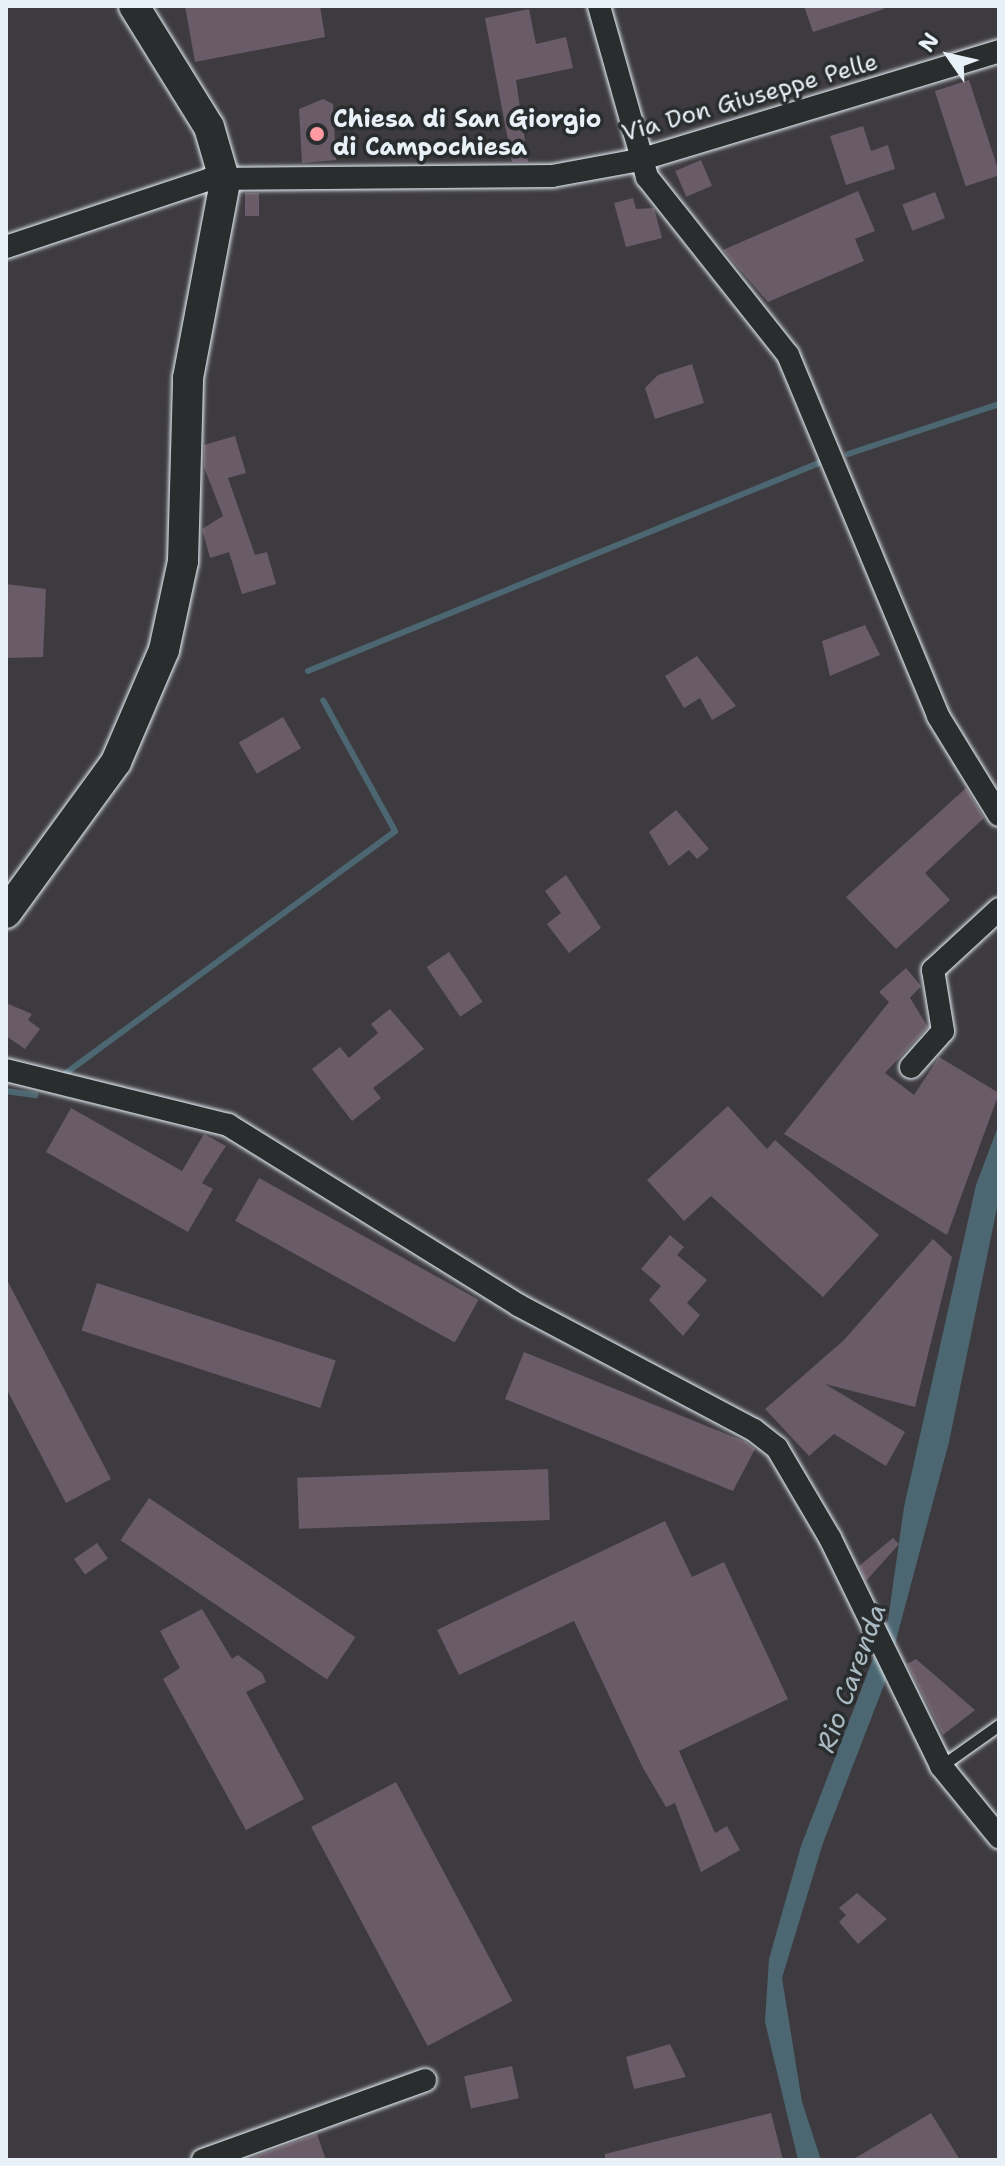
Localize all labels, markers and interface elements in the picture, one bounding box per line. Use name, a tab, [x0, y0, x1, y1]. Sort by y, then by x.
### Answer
north arrow	[909, 16, 989, 96]
text: N	[912, 27, 946, 58]
street label: Via Don Giuseppe Pelle	[619, 48, 881, 148]
place label: Chiesa di San Giorgio di Campochiesa	[333, 106, 601, 162]
marker: Chiesa di San Giorgio di Campochiesa	[308, 125, 326, 143]
water label: Rio Carenda	[810, 1599, 892, 1757]

